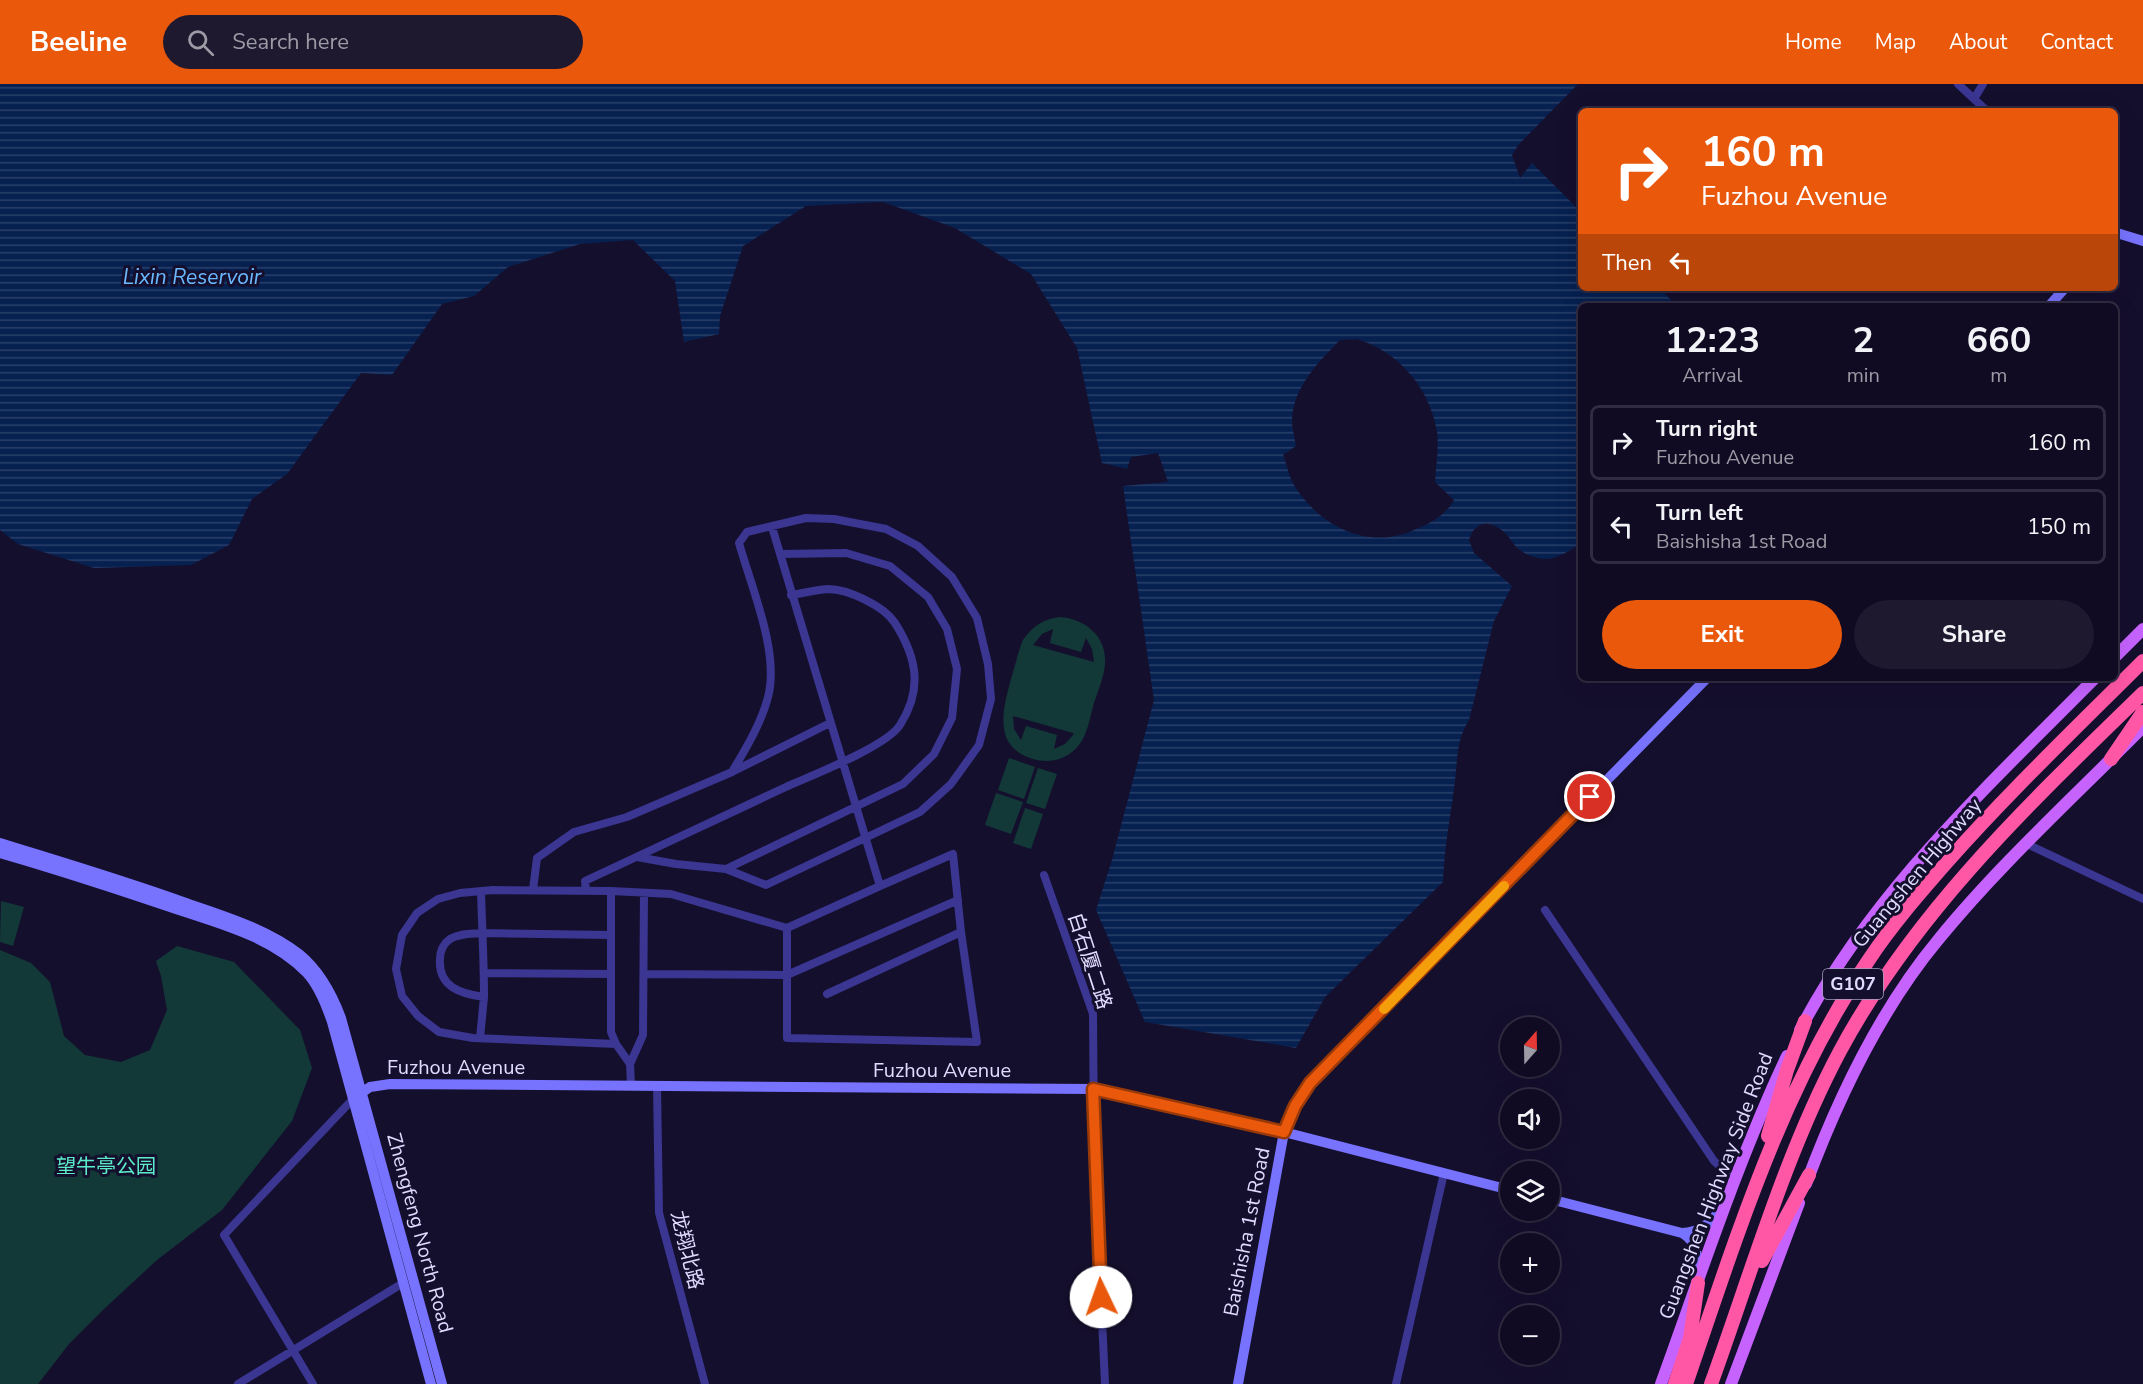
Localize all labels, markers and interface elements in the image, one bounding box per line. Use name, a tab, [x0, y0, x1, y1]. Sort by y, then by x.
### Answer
search box	[163, 15, 583, 69]
text: Beeline	[30, 23, 127, 61]
icon: search	[184, 26, 217, 59]
text: Search here	[232, 27, 349, 57]
text: Home	[1785, 28, 1842, 56]
text: Map	[1875, 28, 1916, 56]
text: About	[1949, 28, 2007, 56]
text: Contact	[2040, 28, 2113, 56]
text: 160 m	[1701, 124, 1825, 181]
icon: right	[1602, 132, 1680, 210]
text: Fuzhou Avenue	[1701, 178, 1887, 215]
icon: left	[1664, 246, 1697, 279]
text: Then	[1602, 248, 1652, 278]
water label: Lixin Reservoir	[123, 263, 262, 291]
text: 12:23	[1665, 316, 1760, 365]
text: 2	[1852, 316, 1874, 365]
text: 660	[1966, 316, 2031, 365]
text: Arrival	[1682, 362, 1742, 389]
text: min	[1847, 362, 1880, 389]
text: m	[1990, 362, 2007, 389]
text: Turn right	[1656, 414, 1757, 444]
icon: right	[1605, 426, 1638, 459]
text: 160 m	[2027, 428, 2091, 458]
text: Fuzhou Avenue	[1656, 444, 1794, 471]
text: Turn left	[1656, 498, 1743, 528]
icon: left	[1605, 510, 1638, 543]
text: 150 m	[2027, 512, 2091, 542]
text: Baishisha 1st Road	[1656, 528, 1827, 555]
button: Exit	[1602, 600, 1842, 669]
button: Share	[1854, 600, 2094, 669]
pin	[1564, 771, 1615, 822]
icon: arrive	[1573, 780, 1606, 813]
street label: Guangshen Highway	[1846, 792, 1988, 954]
street label: 白石厦二路	[1062, 909, 1118, 1013]
road number: G107	[1823, 969, 1883, 999]
north arrow	[1500, 1017, 1560, 1077]
map controls	[1500, 1017, 1560, 1365]
street label: Guangshen Highway Side Road	[1653, 1049, 1779, 1323]
street label: Fuzhou Avenue	[387, 1054, 525, 1081]
street label: Fuzhou Avenue	[873, 1057, 1011, 1084]
button: sound	[1500, 1089, 1560, 1149]
street label: Zhengfeng North Road	[380, 1130, 460, 1336]
street label: Baishisha 1st Road	[1217, 1145, 1277, 1319]
park label: 望牛亭公园	[56, 1153, 156, 1180]
button: layers	[1500, 1161, 1560, 1221]
street label: 龙翔北路	[664, 1208, 710, 1292]
button: +	[1500, 1233, 1560, 1293]
position arrow	[1069, 1265, 1133, 1329]
button: −	[1500, 1305, 1560, 1365]

